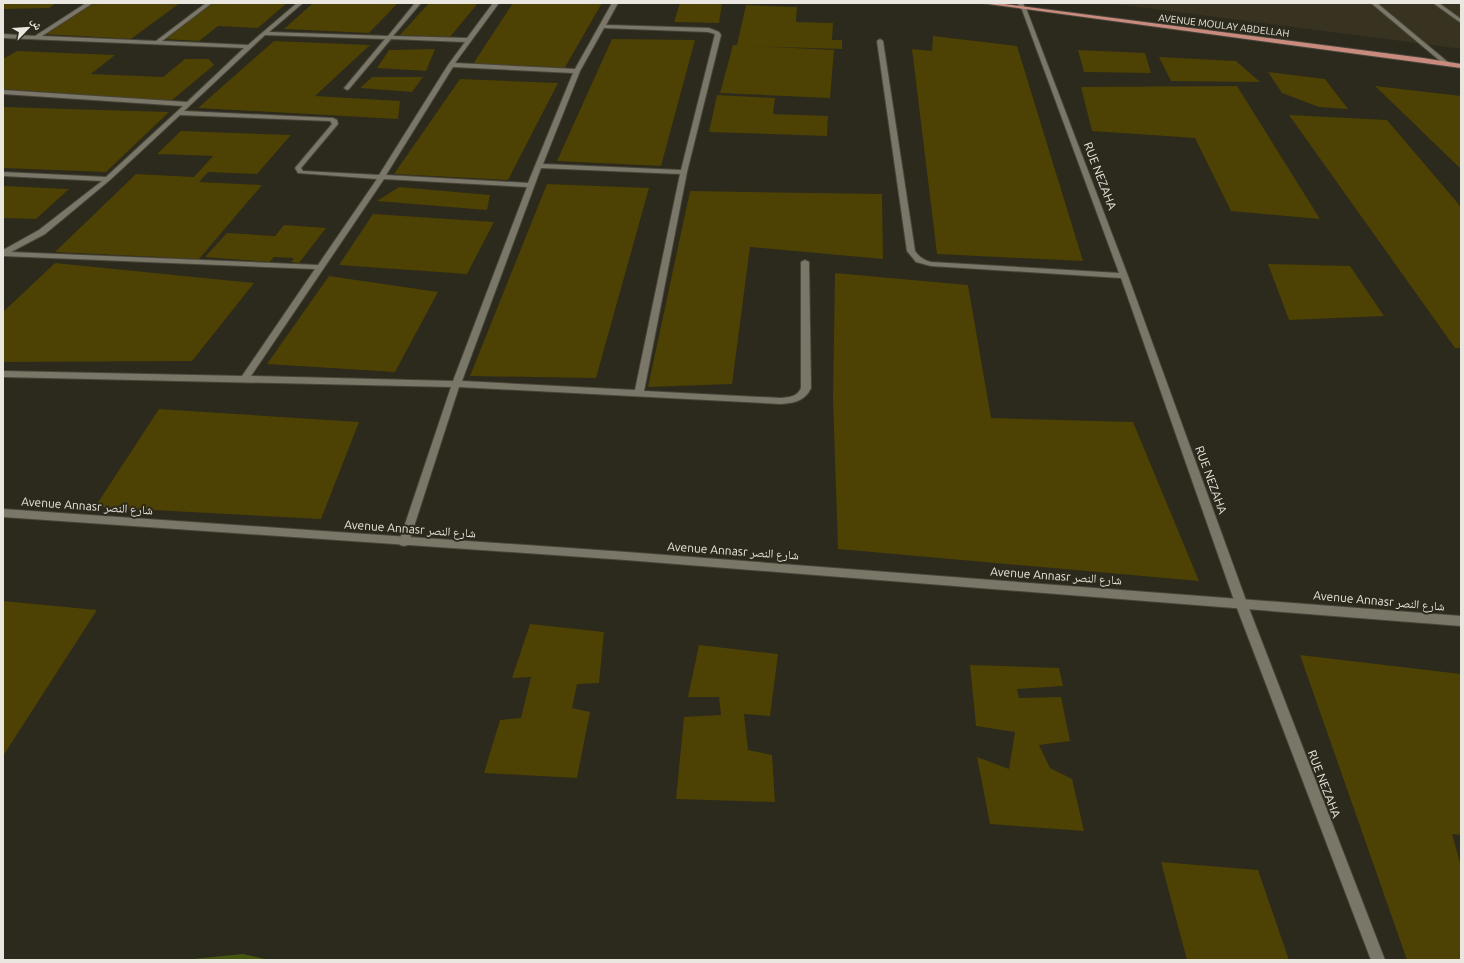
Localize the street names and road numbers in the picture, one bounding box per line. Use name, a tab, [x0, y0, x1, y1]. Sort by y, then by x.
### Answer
street label: AVENUE MOULAY ABDELLAH	[1158, 12, 1290, 39]
street label: RUE NEZAHA	[1082, 140, 1119, 212]
street label: RUE NEZAHA	[1193, 444, 1230, 516]
street label: Avenue Annasr شارع النصر	[21, 494, 153, 519]
street label: Avenue Annasr شارع النصر	[344, 517, 476, 542]
street label: Avenue Annasr شارع النصر	[667, 539, 799, 564]
street label: Avenue Annasr شارع النصر	[990, 564, 1122, 589]
street label: Avenue Annasr شارع النصر	[1313, 588, 1445, 615]
street label: RUE NEZAHA	[1306, 748, 1343, 820]

